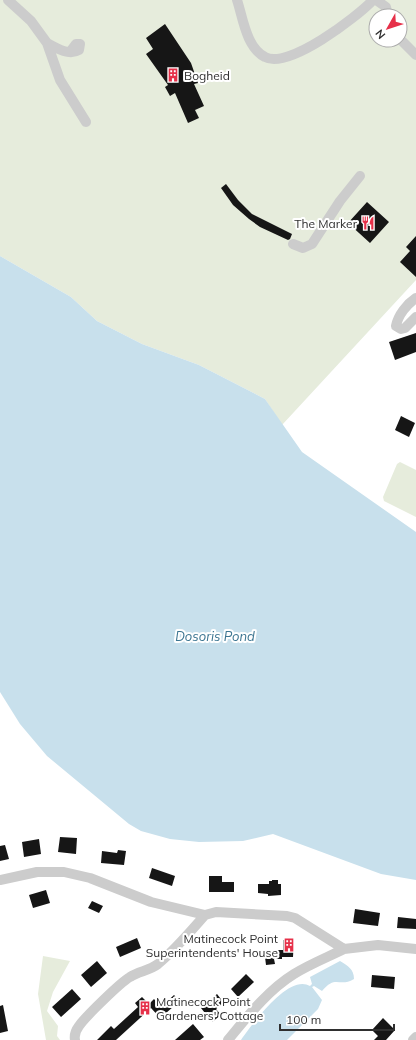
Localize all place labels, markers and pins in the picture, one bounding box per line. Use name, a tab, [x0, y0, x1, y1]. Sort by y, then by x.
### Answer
building icon: Bogheid	[165, 67, 181, 83]
place label: Bogheid	[184, 68, 230, 83]
restaurant icon: The Marker	[360, 215, 376, 231]
place label: The Marker	[294, 216, 358, 231]
place label: Matinecock Point Superintendents' House	[146, 931, 278, 960]
building icon: Matinecock Point Superintendents' House	[281, 937, 297, 953]
place label: Matinecock Point Gardeners' Cottage	[156, 994, 263, 1023]
building icon: Matinecock Point Gardeners' Cottage	[137, 1000, 153, 1016]

